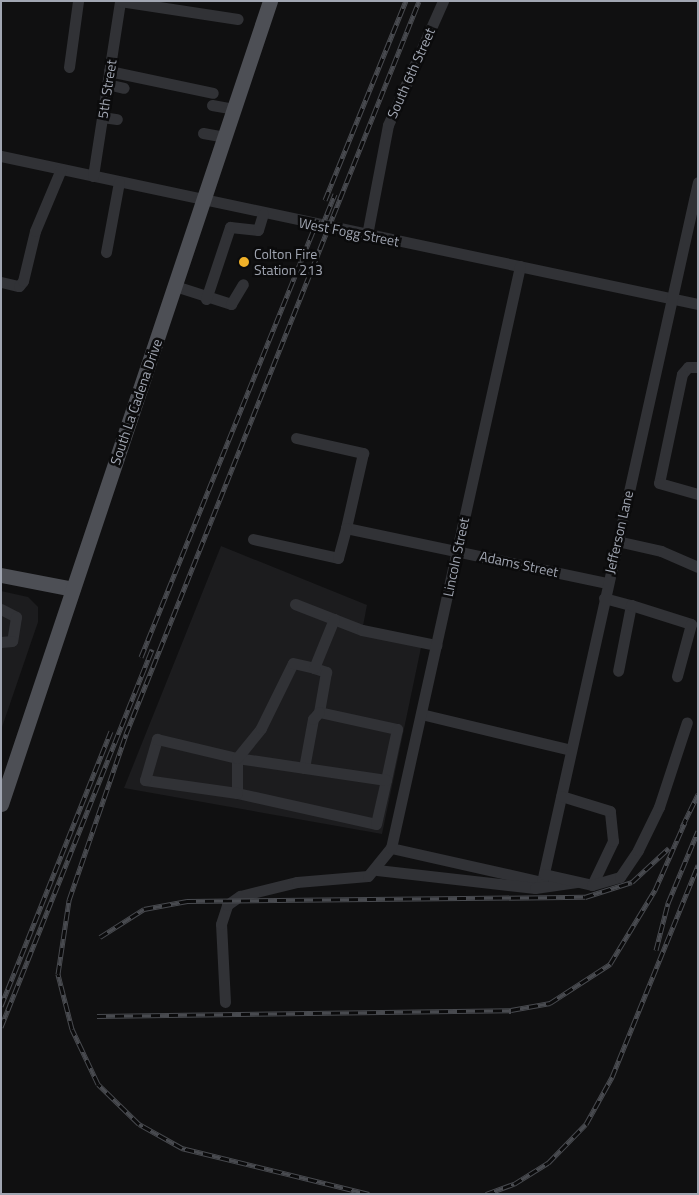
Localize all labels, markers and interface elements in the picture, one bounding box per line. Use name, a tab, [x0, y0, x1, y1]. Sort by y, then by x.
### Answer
street label: South 6th Street	[384, 25, 438, 121]
street label: 5th Street	[94, 58, 120, 120]
street label: West Fogg Street	[297, 214, 401, 250]
place label: Colton Fire Station 213	[254, 246, 323, 278]
marker: Colton Fire Station 213	[238, 256, 250, 268]
street label: South La Cadena Drive	[107, 337, 165, 467]
street label: Jefferson Lane	[601, 489, 637, 575]
street label: Lincoln Street	[439, 516, 473, 598]
street label: Adams Street	[478, 547, 560, 581]

